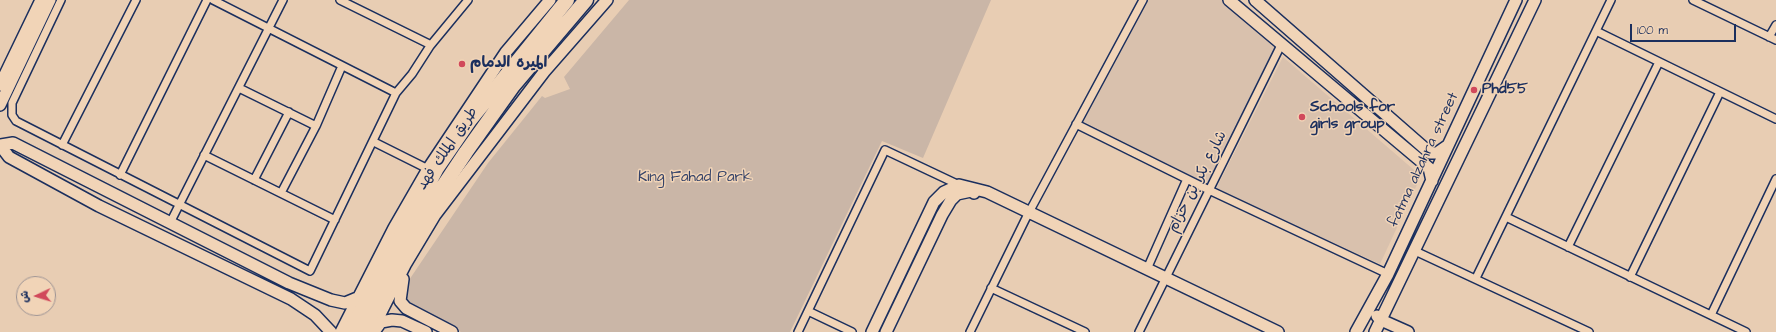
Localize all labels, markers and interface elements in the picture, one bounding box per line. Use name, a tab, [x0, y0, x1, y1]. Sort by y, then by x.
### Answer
scale bar	[1632, 16, 1738, 42]
text: 100 m	[1637, 22, 1668, 39]
place label: الميره الدمام	[470, 55, 547, 73]
marker: الميره الدمام	[457, 59, 467, 69]
place label: Phd55	[1482, 81, 1528, 99]
marker: Phd55	[1469, 85, 1479, 95]
street label: fatma alzahra street	[1385, 90, 1463, 230]
place label: Schools for girls group	[1310, 99, 1395, 134]
street label: طريق الملك فهد	[414, 104, 482, 194]
marker: Schools for girls group	[1297, 112, 1307, 122]
street label: شارع بكر بن حزام	[1165, 128, 1231, 236]
park label: King Fahad Park	[638, 169, 752, 187]
north arrow	[16, 276, 56, 316]
text: ش	[17, 290, 32, 303]

